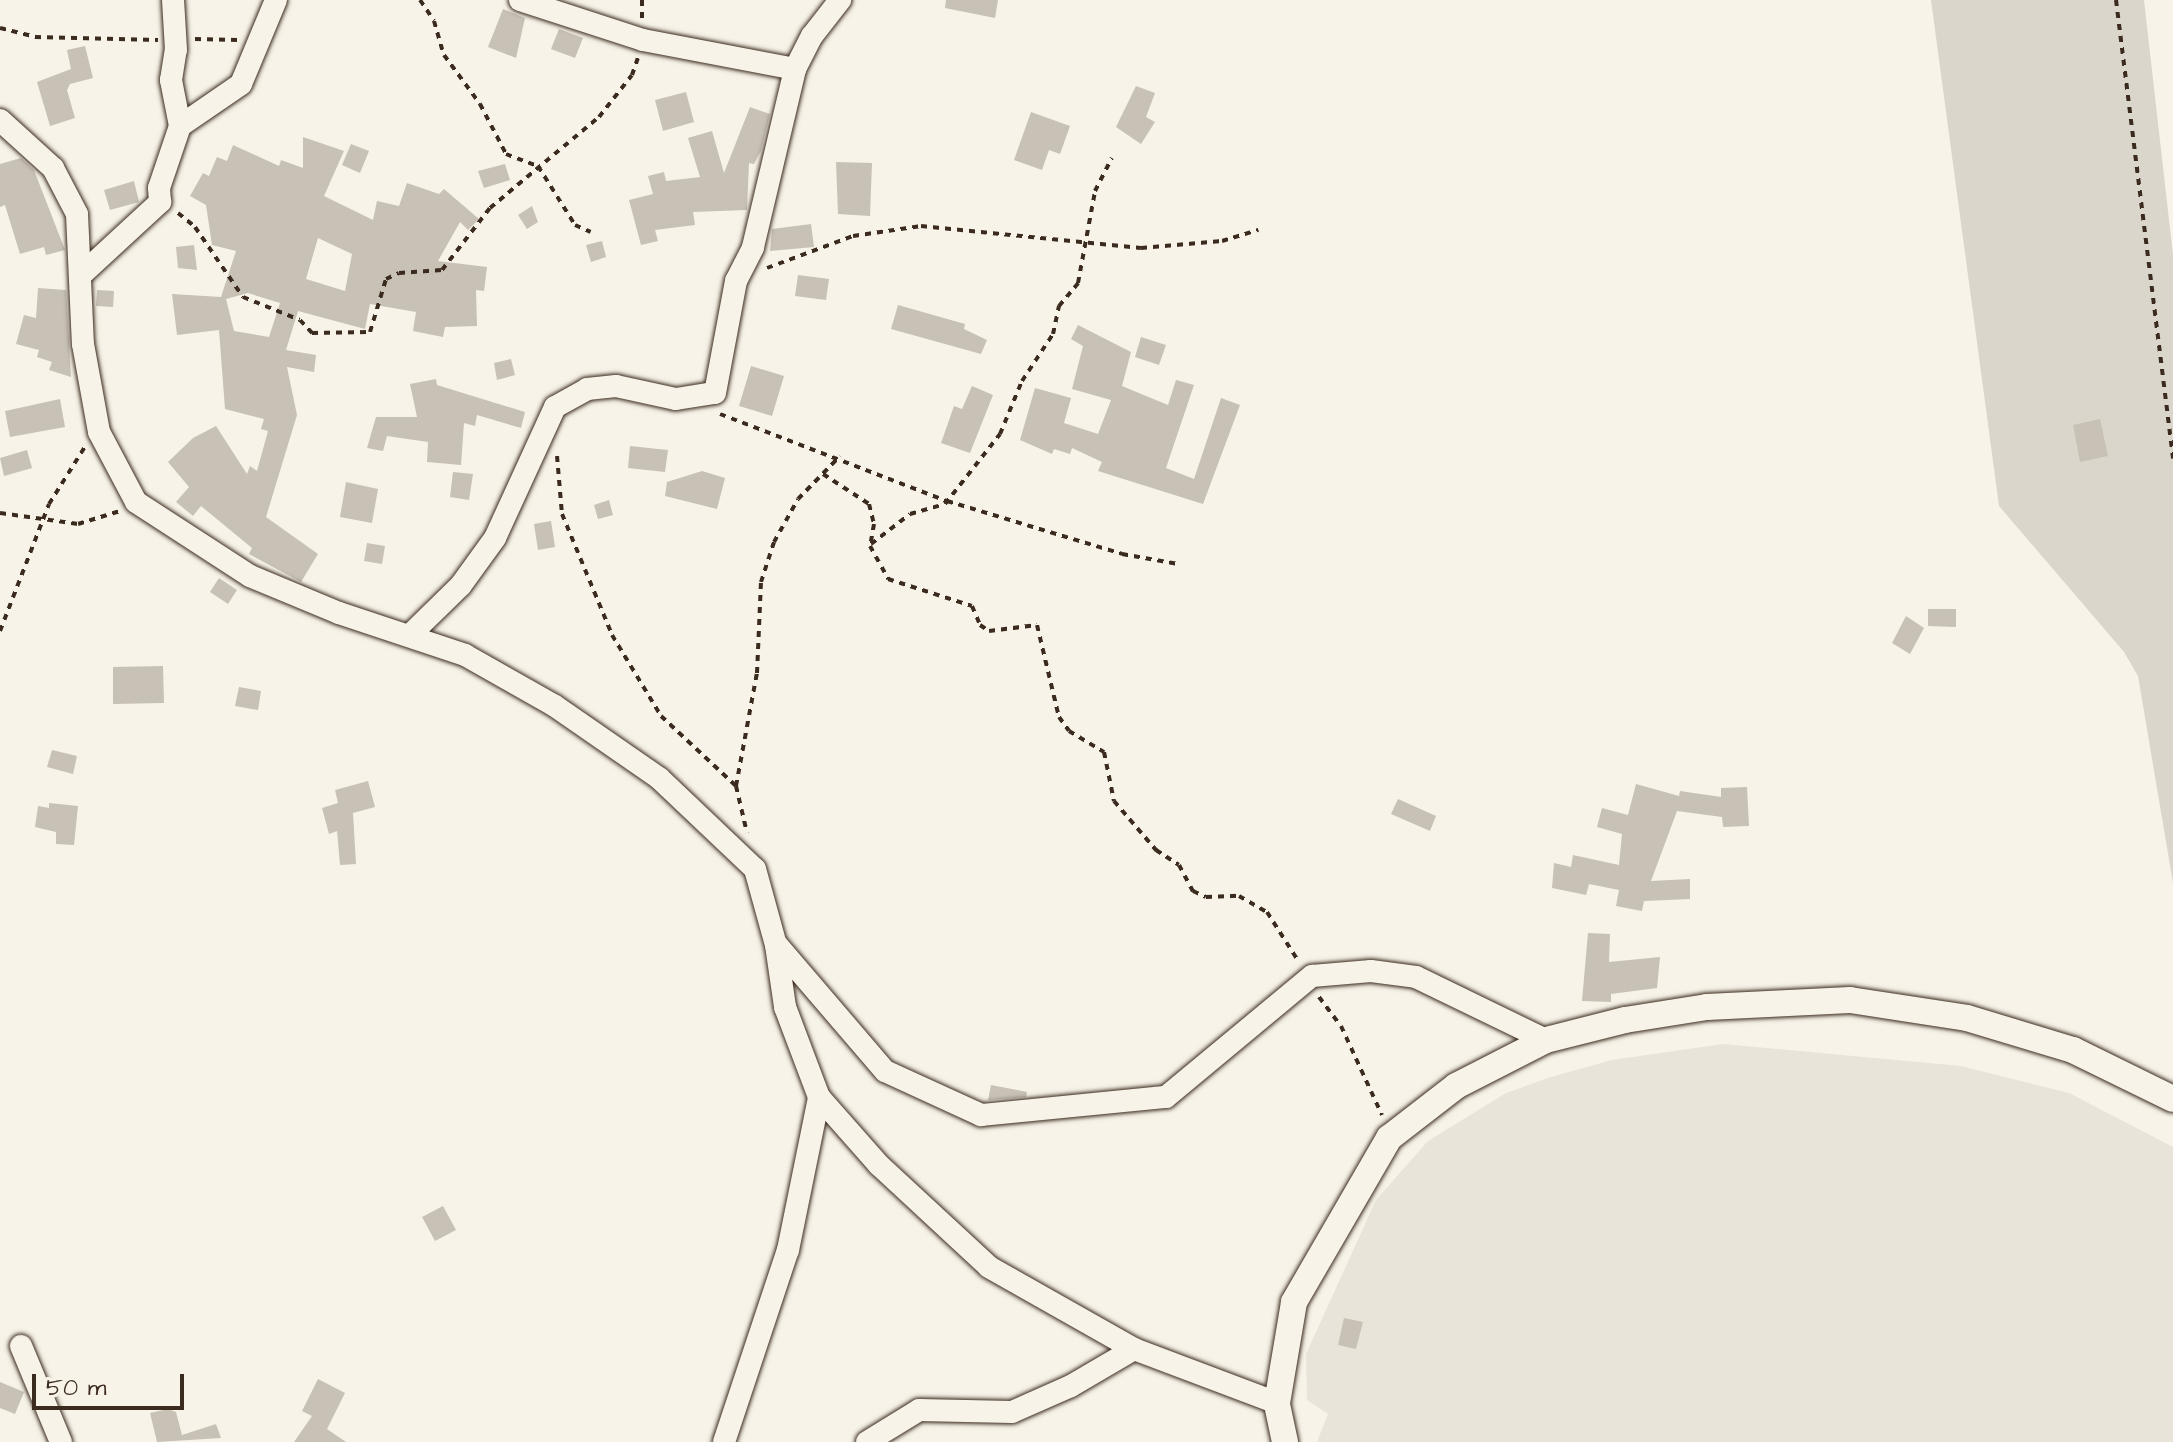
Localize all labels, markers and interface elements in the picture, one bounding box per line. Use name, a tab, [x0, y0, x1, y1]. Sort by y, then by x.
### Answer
scale bar	[36, 1358, 188, 1408]
text: 50 m	[46, 1371, 106, 1405]

